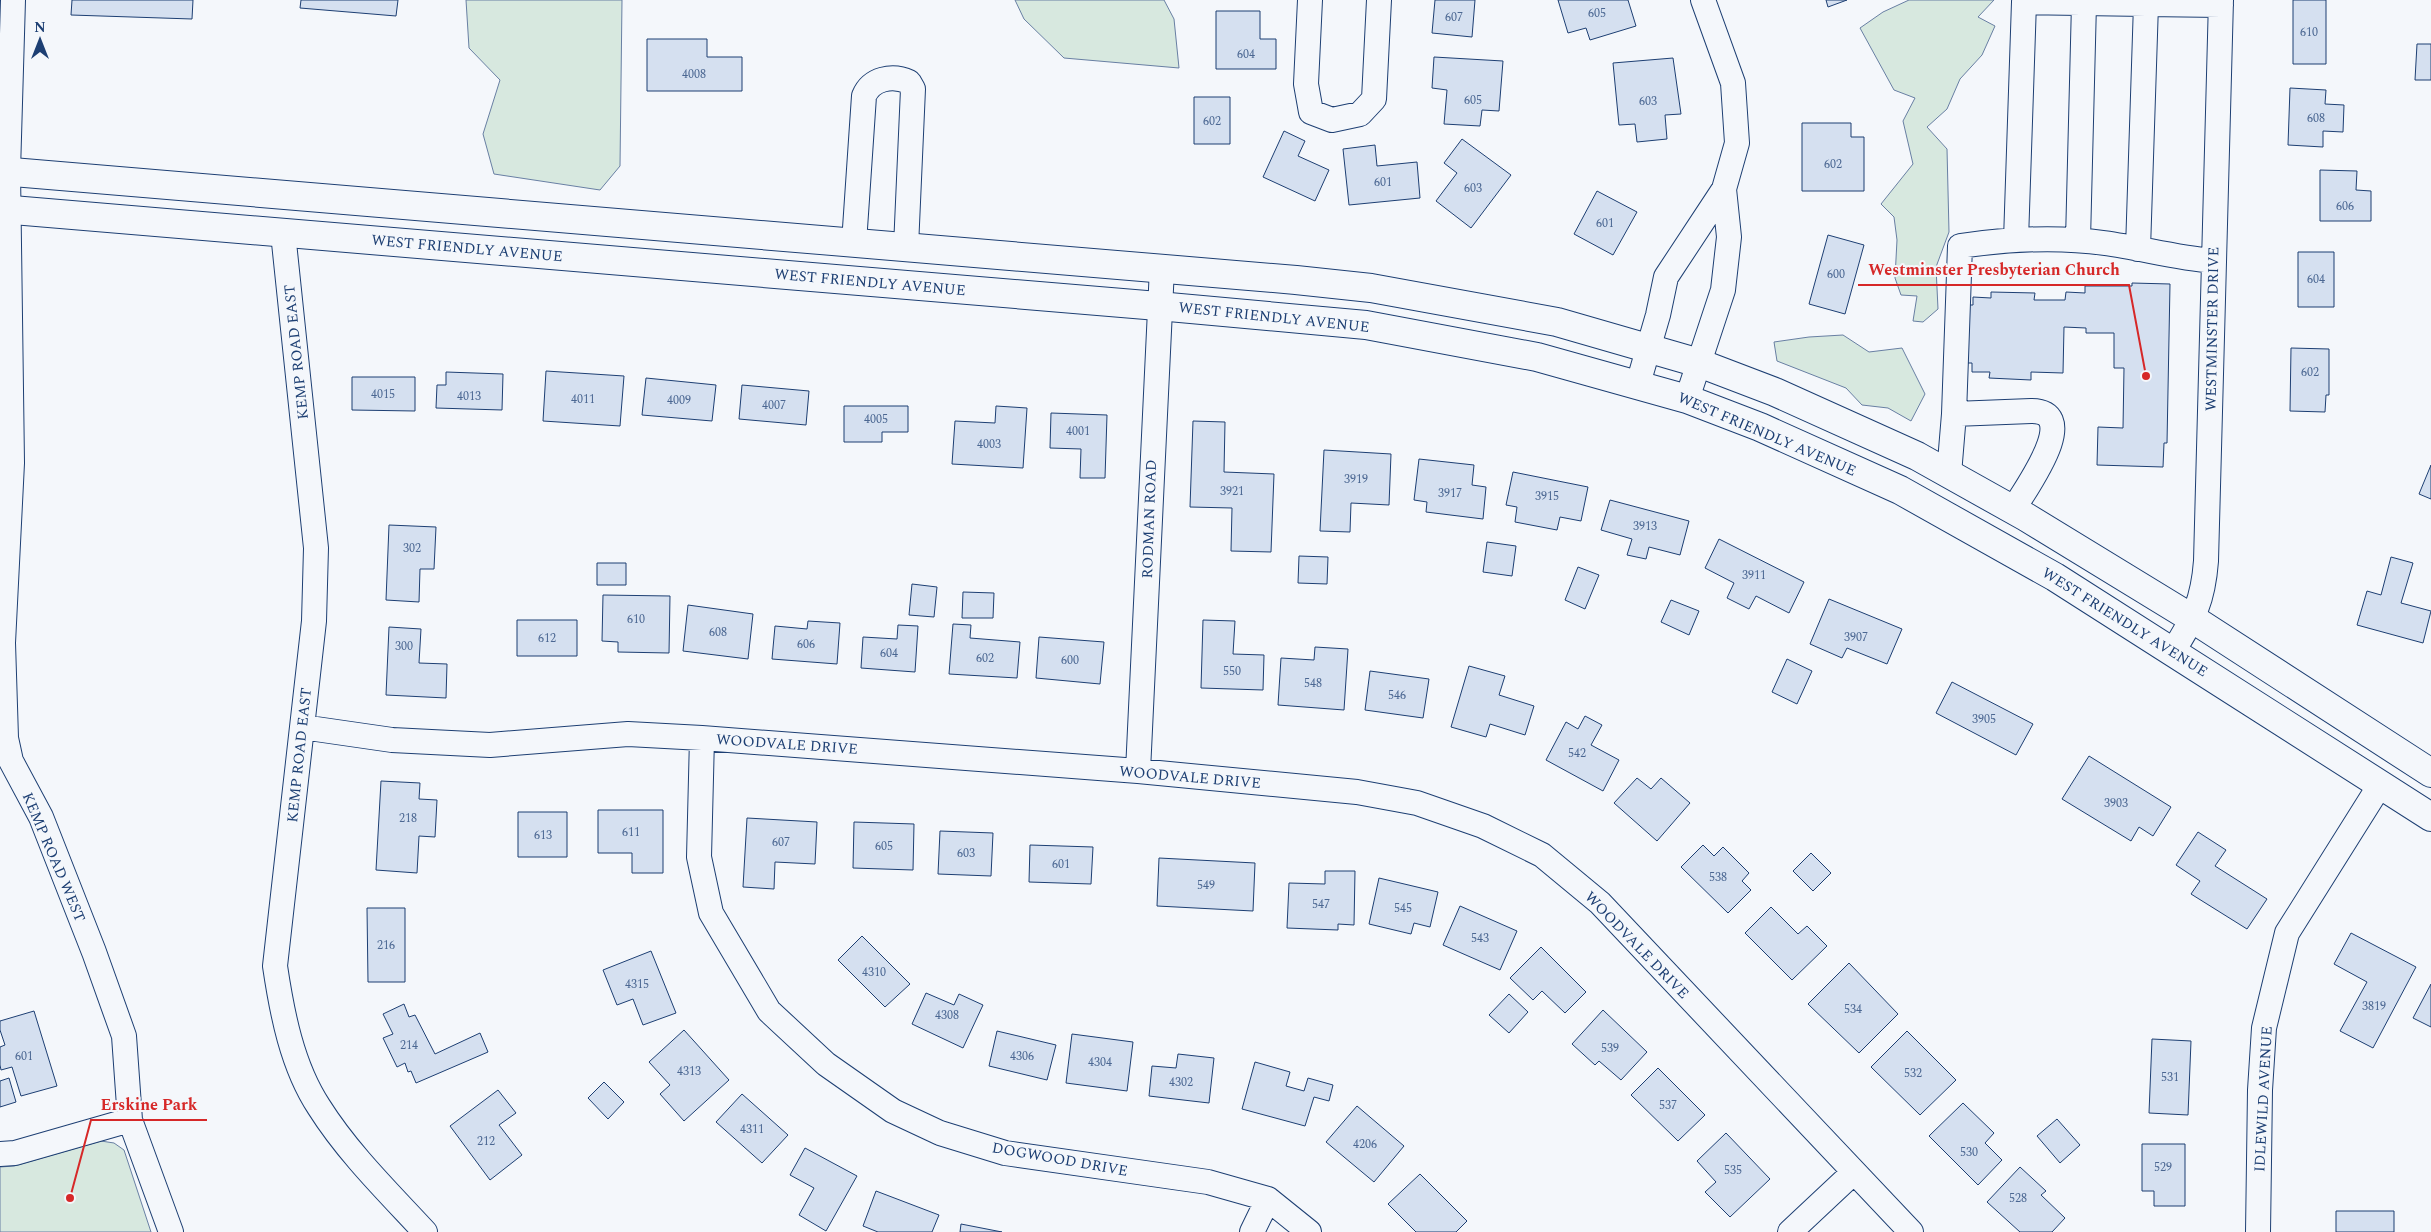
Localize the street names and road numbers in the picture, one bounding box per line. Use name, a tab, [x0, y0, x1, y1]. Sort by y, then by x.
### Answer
street label: WEST FRIENDLY AVENUE	[370, 229, 564, 268]
street label: WESTMINSTER DRIVE	[2200, 247, 2225, 411]
street label: WEST FRIENDLY AVENUE	[773, 263, 967, 302]
street label: KEMP ROAD EAST	[278, 283, 315, 421]
street label: WEST FRIENDLY AVENUE	[1177, 296, 1371, 339]
street label: WEST FRIENDLY AVENUE	[1674, 386, 1860, 483]
street label: RODMAN ROAD	[1136, 459, 1163, 579]
street label: WEST FRIENDLY AVENUE	[2037, 562, 2212, 683]
street label: KEMP ROAD EAST	[281, 686, 318, 824]
street label: WOODVALE DRIVE	[715, 728, 859, 761]
street label: WOODVALE DRIVE	[1118, 760, 1262, 795]
street label: KEMP ROAD WEST	[16, 789, 91, 926]
street label: WOODVALE DRIVE	[1579, 886, 1694, 1004]
street label: IDLEWILD AVENUE	[2248, 1025, 2279, 1173]
street label: DOGWOOD DRIVE	[990, 1136, 1130, 1183]

